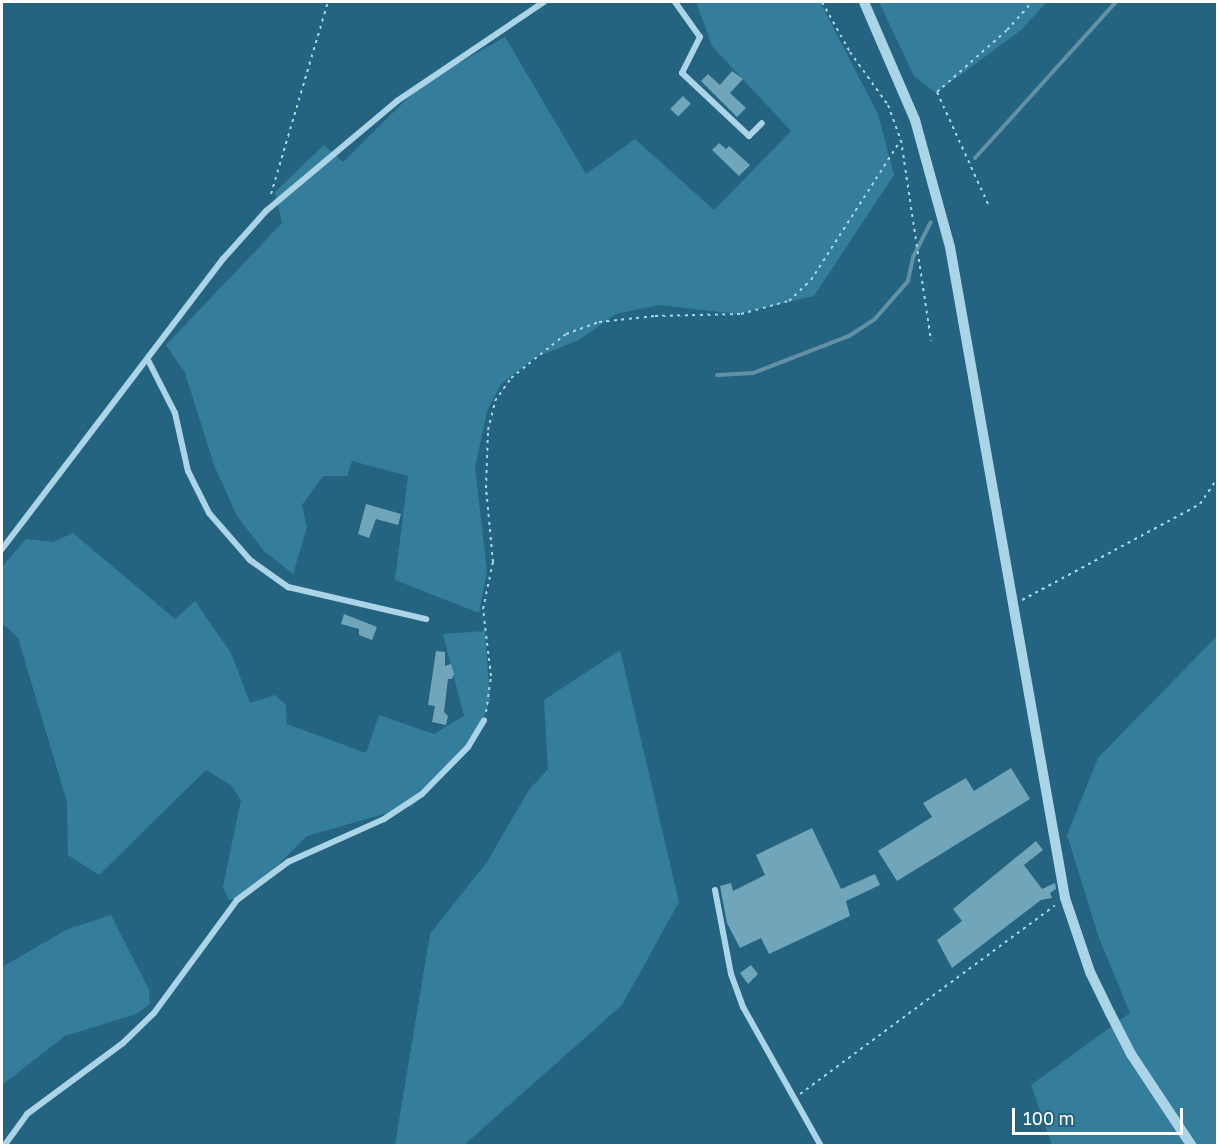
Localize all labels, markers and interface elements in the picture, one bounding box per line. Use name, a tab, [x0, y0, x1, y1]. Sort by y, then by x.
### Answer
scale bar	[1015, 1096, 1186, 1134]
text: 100 m	[1023, 1107, 1074, 1129]

